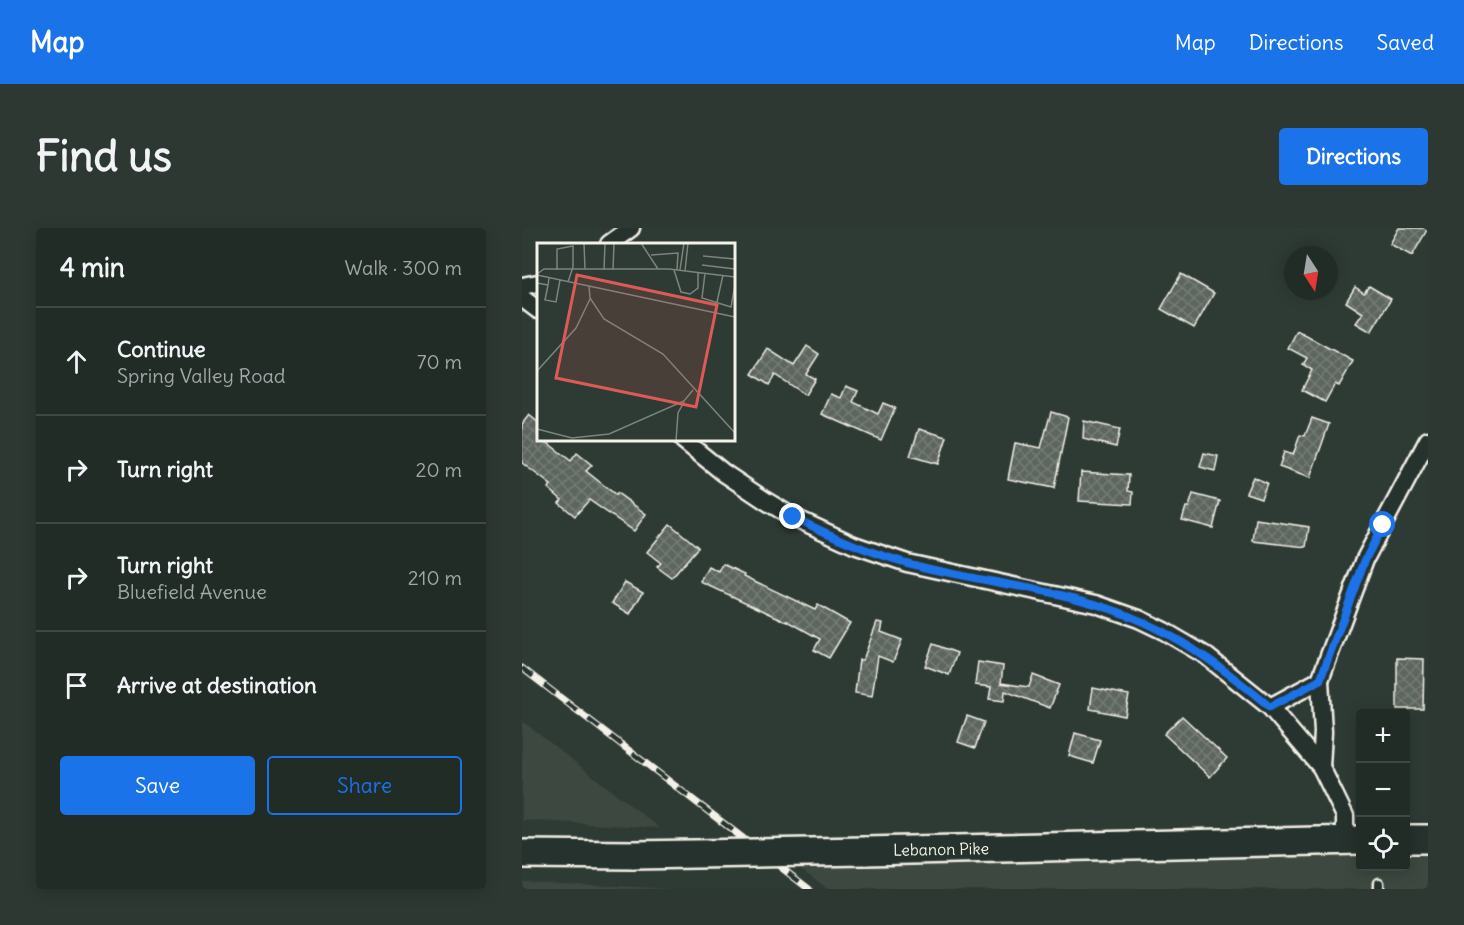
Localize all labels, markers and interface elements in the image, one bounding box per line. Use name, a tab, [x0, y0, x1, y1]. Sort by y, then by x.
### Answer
text: Map	[30, 24, 84, 60]
text: Map	[1175, 29, 1216, 56]
text: Directions	[1249, 29, 1343, 56]
text: Saved	[1376, 29, 1434, 56]
button: Directions	[1279, 128, 1428, 185]
text: Find us	[36, 130, 172, 182]
inset map	[537, 243, 735, 441]
north arrow	[1284, 246, 1338, 300]
text: 4 min	[60, 251, 125, 284]
text: Walk · 300 m	[344, 255, 462, 280]
text: Continue	[117, 335, 206, 363]
icon: ahead	[60, 345, 93, 378]
text: 70 m	[417, 349, 462, 374]
text: Spring Valley Road	[117, 363, 286, 388]
icon: right	[60, 453, 93, 486]
text: Turn right	[117, 455, 213, 483]
text: 20 m	[416, 457, 462, 482]
route end	[779, 503, 805, 529]
route start	[1369, 511, 1395, 537]
text: Turn right	[117, 551, 213, 579]
icon: right	[60, 561, 93, 594]
text: 210 m	[408, 565, 462, 590]
text: Bluefield Avenue	[117, 579, 267, 604]
icon: arrive	[60, 669, 93, 702]
text: Arrive at destination	[117, 671, 317, 699]
map controls	[1356, 709, 1410, 871]
button: +	[1356, 709, 1410, 763]
button: Save	[60, 756, 255, 815]
button: Share	[267, 756, 462, 815]
button: −	[1356, 763, 1410, 817]
button: locate	[1356, 817, 1410, 871]
street label: Lebanon Pike	[893, 838, 989, 860]

